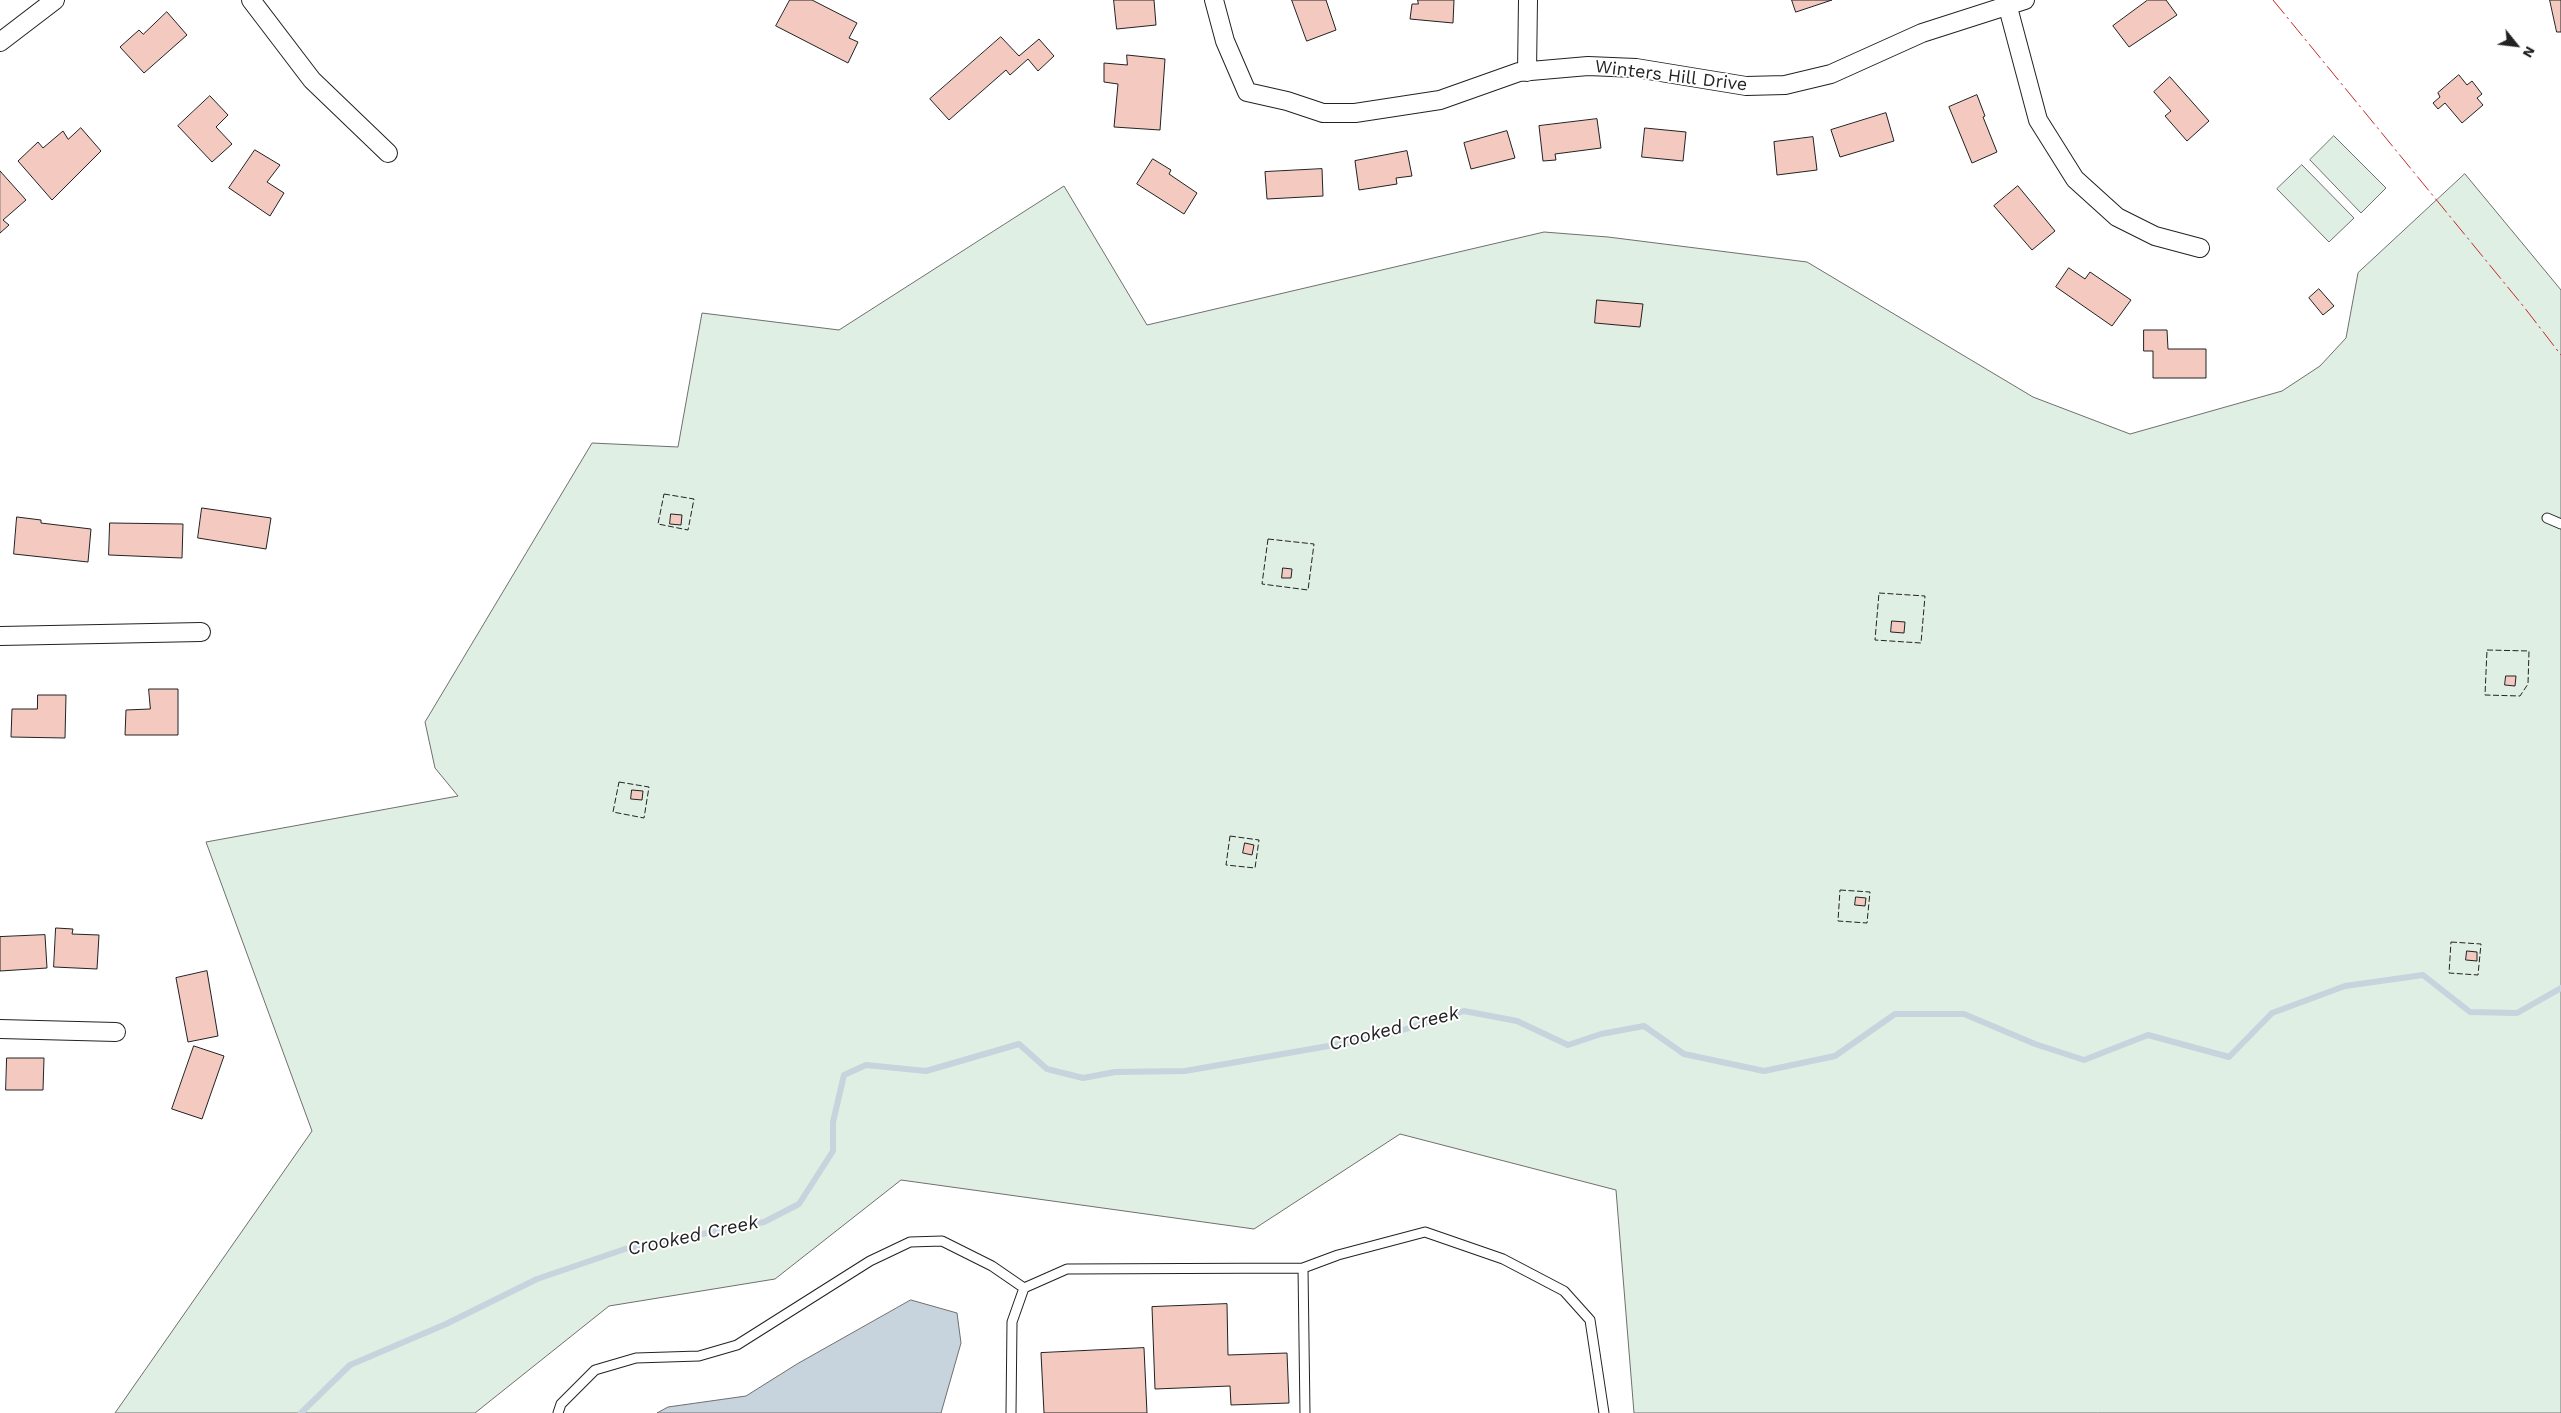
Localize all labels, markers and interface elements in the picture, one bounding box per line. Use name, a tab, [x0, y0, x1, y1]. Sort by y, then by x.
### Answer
north arrow	[2491, 20, 2541, 70]
text: N	[2520, 44, 2539, 61]
street label: Winters Hill Drive	[1593, 56, 1749, 96]
water label: Crooked Creek	[1327, 1002, 1461, 1056]
water label: Crooked Creek	[626, 1211, 760, 1261]

